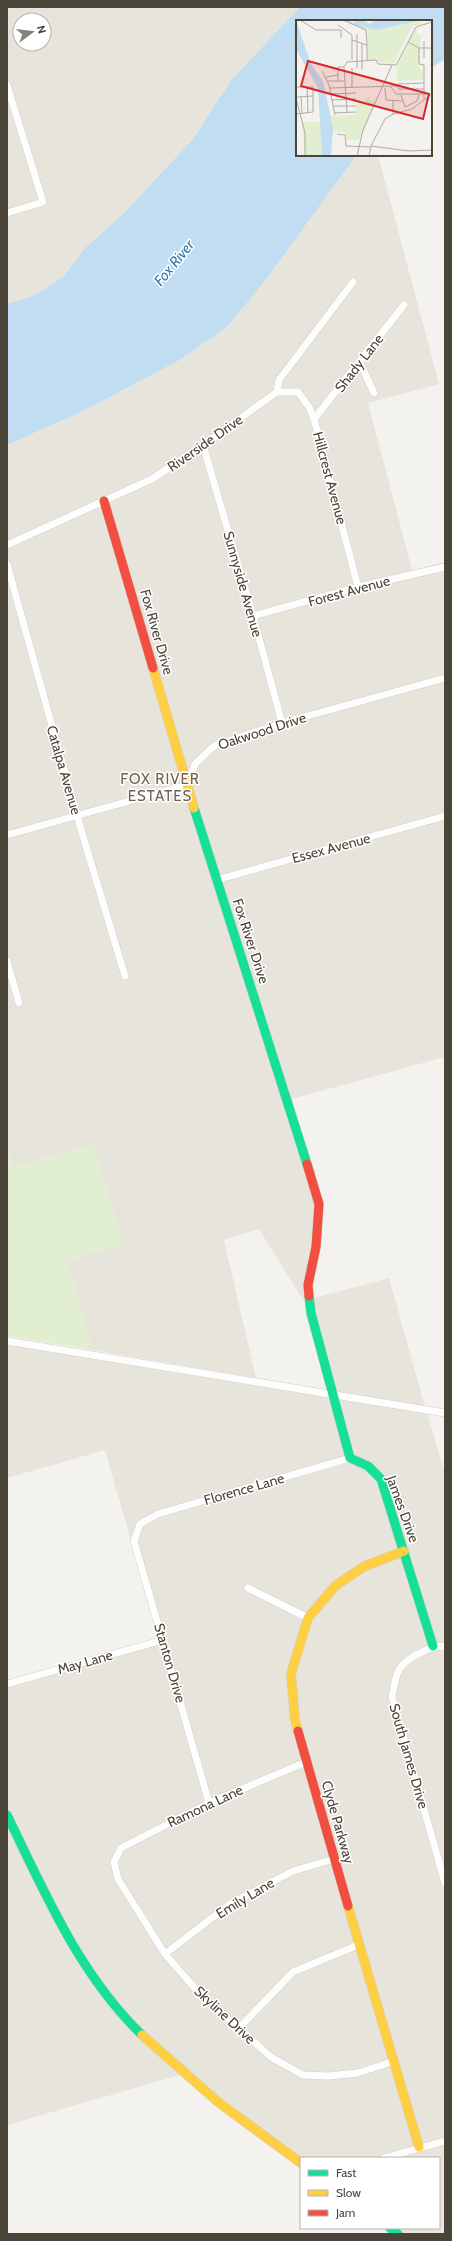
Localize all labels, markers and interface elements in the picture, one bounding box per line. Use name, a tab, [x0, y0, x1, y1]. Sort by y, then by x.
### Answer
north arrow	[12, 12, 52, 52]
inset map	[296, 20, 432, 156]
text: N	[34, 24, 49, 35]
water label: Fox River	[150, 235, 199, 290]
street label: Shady Lane	[331, 330, 387, 396]
street label: Riverside Drive	[164, 410, 246, 476]
street label: Hillcrest Avenue	[309, 430, 351, 526]
street label: Sunnyside Avenue	[219, 529, 267, 639]
street label: Forest Avenue	[306, 571, 392, 611]
street label: Fox River Drive	[136, 587, 178, 677]
street label: Oakwood Drive	[216, 708, 308, 754]
street label: Catalpa Avenue	[43, 723, 85, 817]
district label: FOX RIVER ESTATES	[120, 770, 200, 805]
street label: Essex Avenue	[290, 829, 372, 867]
street label: Fox River Drive	[229, 896, 273, 986]
street label: Florence Lane	[202, 1469, 286, 1509]
street label: James Drive	[382, 1472, 423, 1545]
street label: Stanton Drive	[150, 1621, 190, 1705]
street label: May Lane	[55, 1646, 115, 1678]
street label: South James Drive	[385, 1701, 433, 1811]
street label: Clyde Parkway	[318, 1778, 358, 1866]
street label: Ramona Lane	[164, 1781, 246, 1831]
street label: Emily Lane	[212, 1874, 278, 1922]
street label: Skyline Drive	[191, 1982, 259, 2048]
legend	[300, 2157, 440, 2229]
text: Fast	[336, 2165, 356, 2180]
text: Slow	[336, 2185, 361, 2200]
text: Jam	[335, 2205, 355, 2220]

